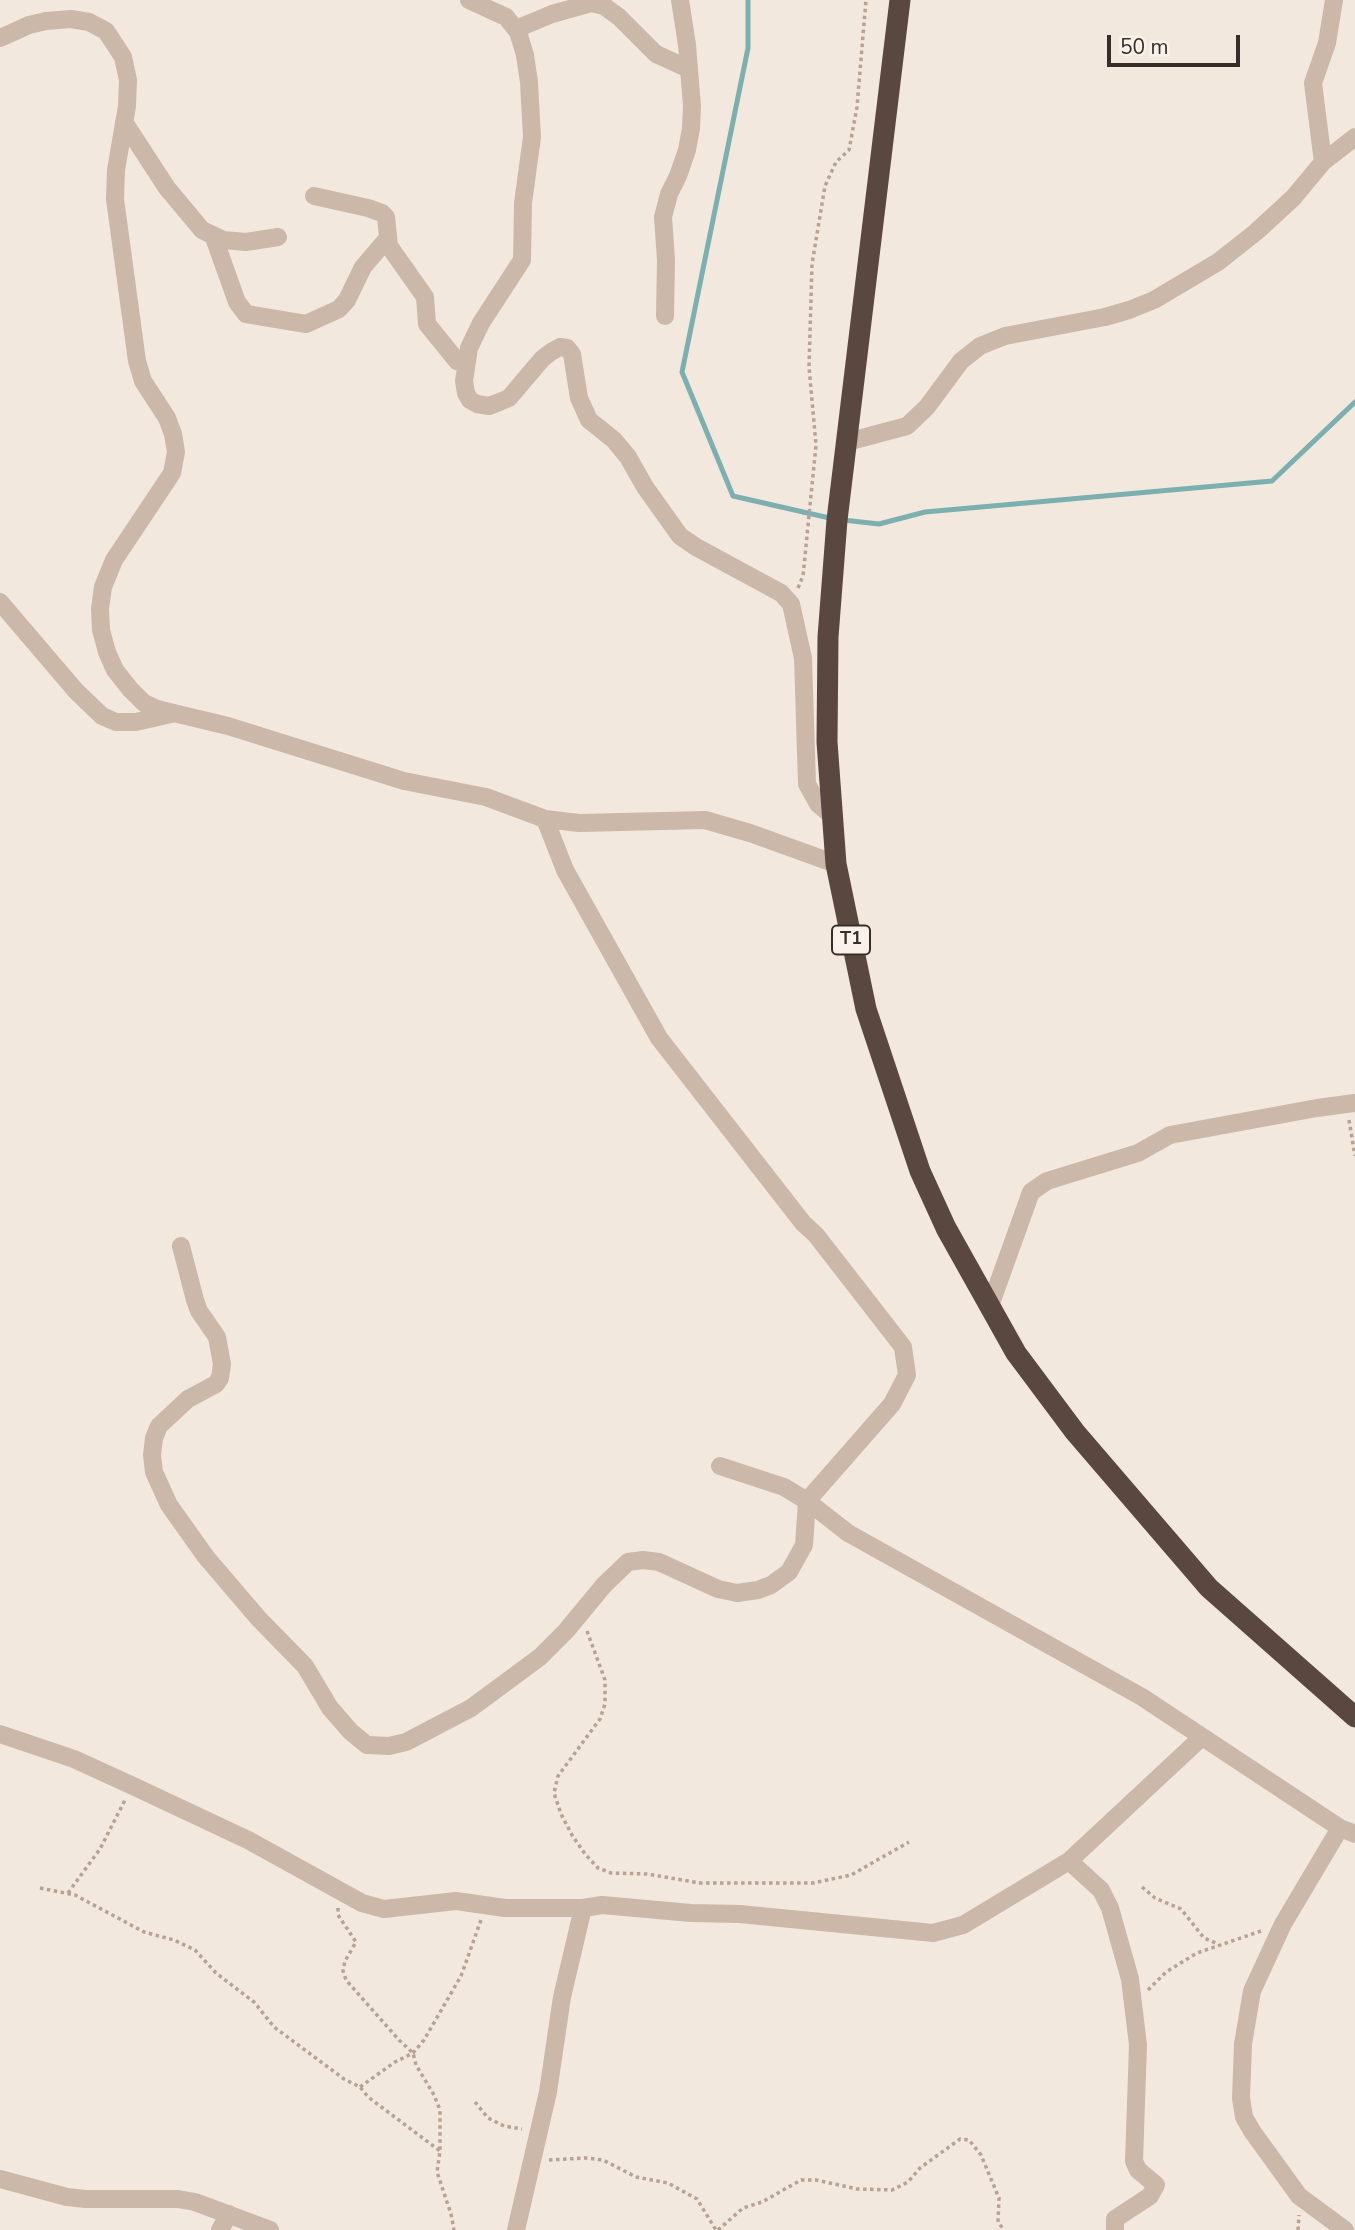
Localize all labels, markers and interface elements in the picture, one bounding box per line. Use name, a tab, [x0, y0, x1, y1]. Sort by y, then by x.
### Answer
scale bar	[1110, 21, 1243, 65]
text: 50 m	[1120, 33, 1169, 61]
road number: T1	[832, 925, 870, 954]

